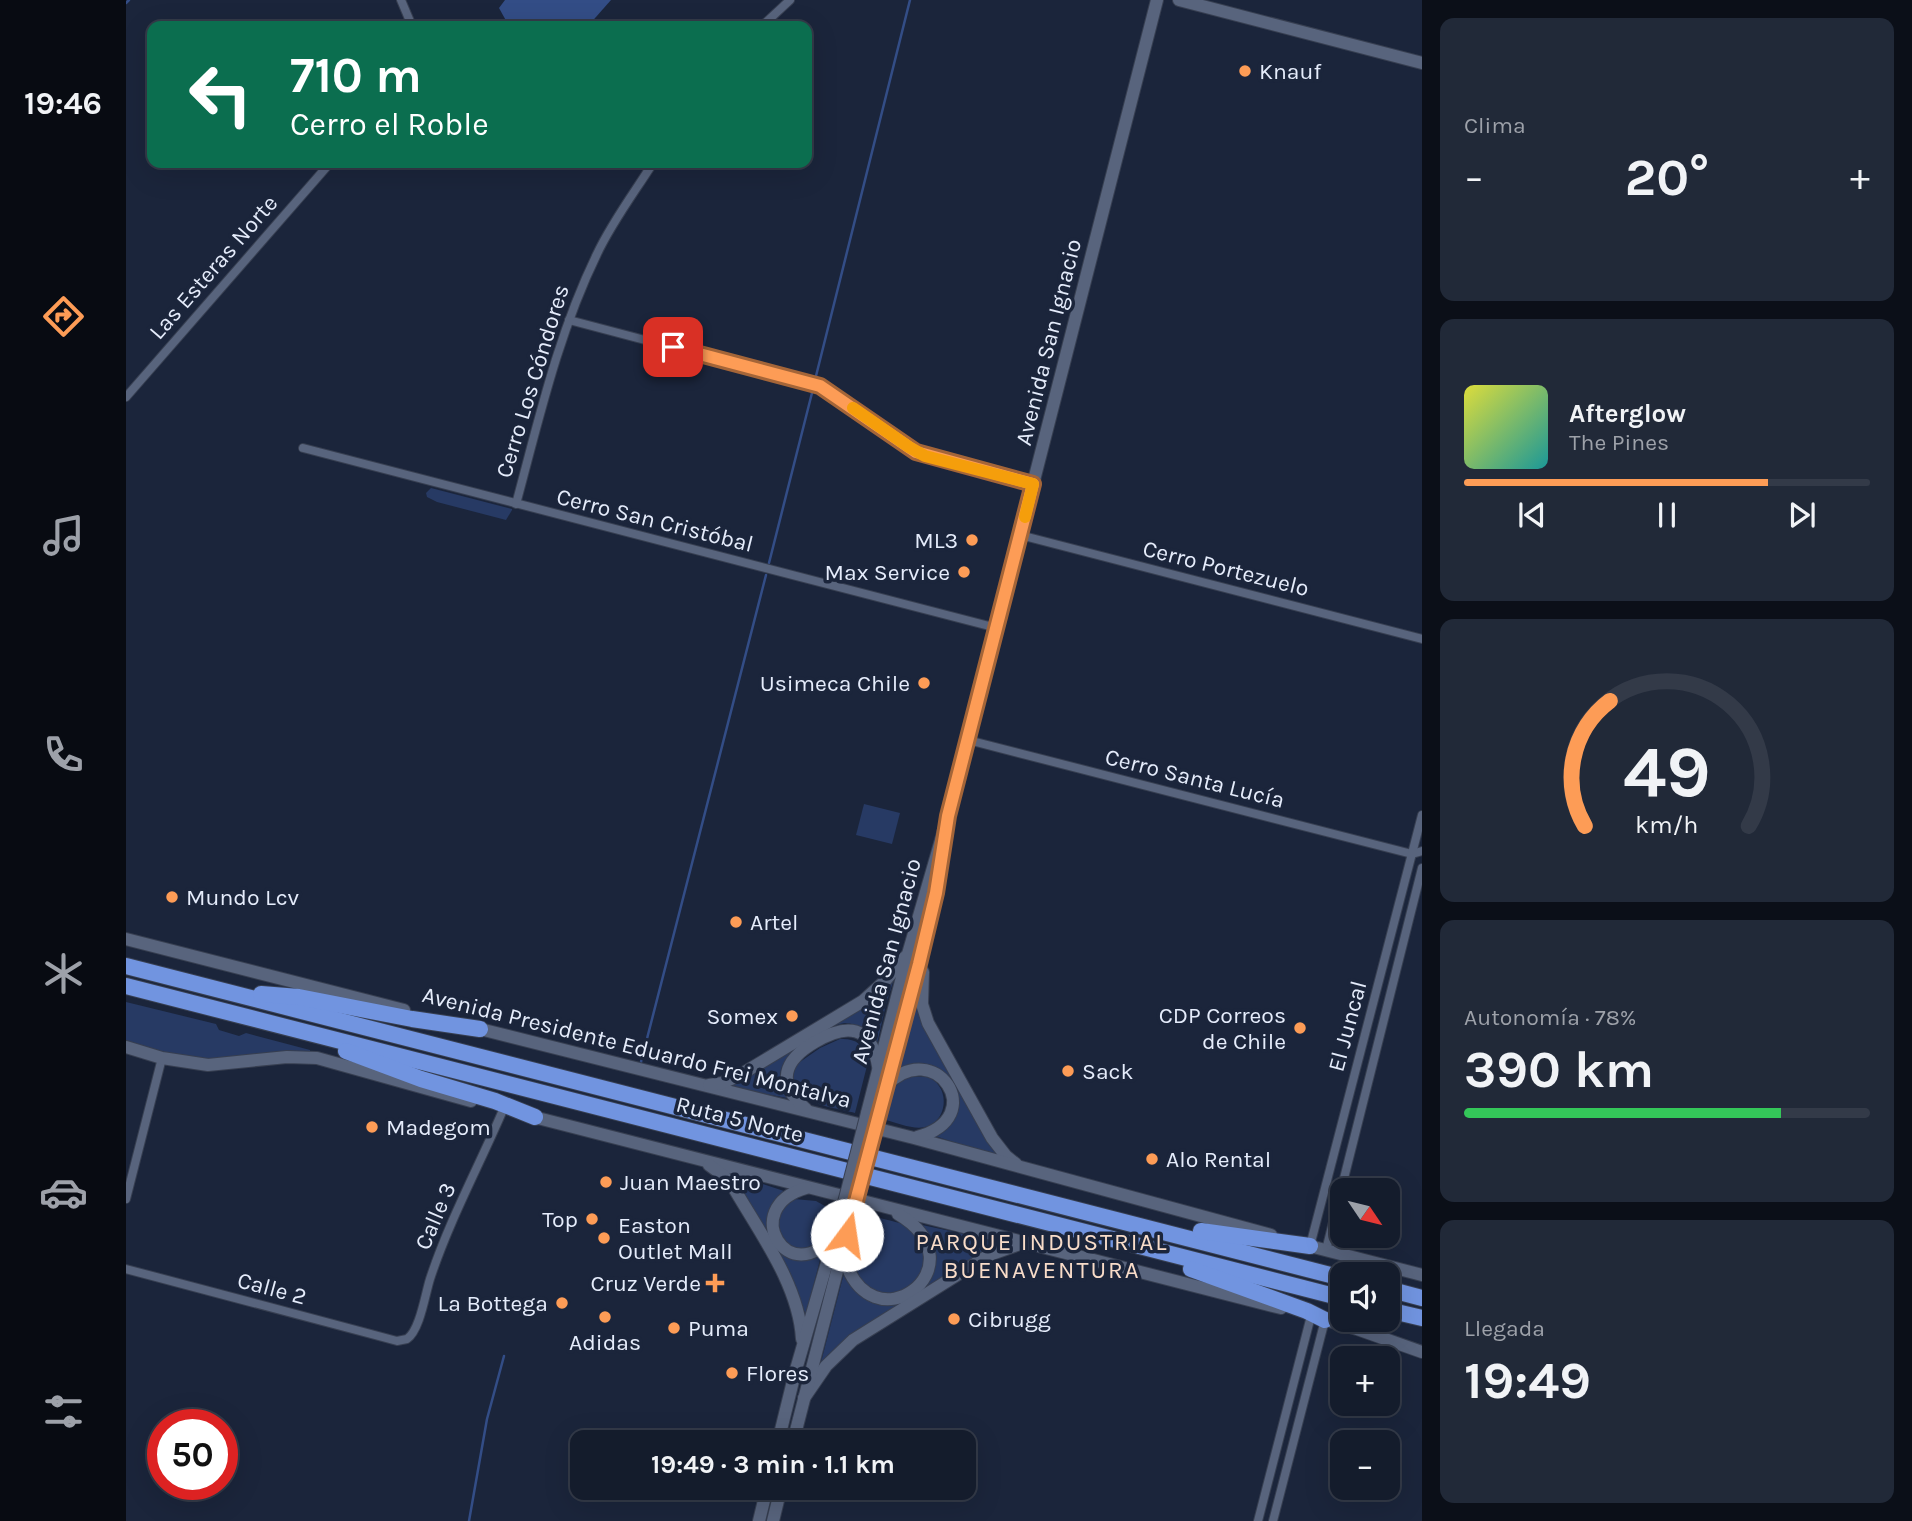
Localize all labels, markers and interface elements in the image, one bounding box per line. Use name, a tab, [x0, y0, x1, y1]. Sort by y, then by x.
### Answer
text: 710 m	[290, 47, 422, 104]
icon: left	[175, 49, 266, 140]
place label: Knauf	[1259, 58, 1321, 85]
marker: Knauf	[1237, 63, 1253, 79]
text: 19:46	[24, 85, 102, 122]
text: Cerro el Roble	[290, 106, 489, 143]
text: Clima	[1464, 112, 1526, 139]
text: 20°	[1625, 147, 1709, 208]
text: −	[1464, 155, 1484, 200]
text: +	[1850, 155, 1870, 200]
street label: Las Esteras Norte	[143, 190, 283, 345]
street label: Avenida San Ignacio	[1010, 236, 1087, 448]
street label: Cerro Los Cóndores	[490, 281, 575, 481]
icon: directions	[39, 292, 88, 341]
pin	[643, 317, 703, 377]
icon: arrive	[654, 328, 692, 366]
text: Afterglow	[1569, 398, 1686, 429]
text: The Pines	[1569, 429, 1669, 456]
street label: Cerro San Cristóbal	[554, 483, 756, 558]
icon: previous	[1513, 496, 1551, 534]
icon: pause	[1648, 496, 1686, 534]
icon: next	[1783, 496, 1821, 534]
icon: music	[39, 511, 88, 560]
place label: ML3	[914, 527, 958, 554]
marker: ML3	[964, 532, 980, 548]
street label: Cerro Portezuelo	[1140, 535, 1312, 602]
place label: Max Service	[825, 559, 950, 586]
marker: Max Service	[956, 564, 972, 580]
place label: Usimeca Chile	[760, 670, 910, 697]
marker: Usimeca Chile	[916, 675, 932, 691]
icon: phone	[39, 730, 88, 779]
text: 49	[1623, 730, 1711, 815]
street label: Cerro Santa Lucía	[1102, 743, 1287, 814]
text: km/h	[1635, 810, 1699, 839]
street label: Avenida San Ignacio	[846, 855, 927, 1067]
place label: Mundo Lcv	[186, 884, 300, 911]
marker: Mundo Lcv	[164, 889, 180, 905]
place label: Artel	[750, 909, 798, 936]
marker: Artel	[728, 914, 744, 930]
icon: climate	[39, 949, 88, 998]
street label: El Juncal	[1322, 978, 1373, 1074]
street label: Avenida Presidente Eduardo Frei Montalva	[420, 981, 854, 1114]
place label: CDP Correos de Chile	[1159, 1002, 1286, 1055]
place label: Somex	[706, 1003, 778, 1030]
text: Autonomía · 78%	[1464, 1004, 1637, 1031]
marker: Somex	[784, 1008, 800, 1024]
marker: CDP Correos de Chile	[1292, 1020, 1308, 1036]
text: 390 km	[1464, 1039, 1654, 1100]
place label: Sack	[1082, 1058, 1133, 1085]
marker: Sack	[1060, 1063, 1076, 1079]
street label: Ruta 5 Norte	[673, 1091, 806, 1148]
place label: Madegom	[386, 1114, 491, 1141]
marker: Madegom	[364, 1119, 380, 1135]
place label: Alo Rental	[1166, 1146, 1271, 1173]
marker: Alo Rental	[1144, 1151, 1160, 1167]
icon: car	[39, 1168, 88, 1217]
place label: Juan Maestro	[620, 1169, 761, 1196]
marker: Juan Maestro	[598, 1174, 614, 1190]
street label: Calle 3	[409, 1178, 462, 1254]
north arrow	[1330, 1178, 1400, 1248]
map controls	[1330, 1178, 1400, 1500]
position arrow	[810, 1198, 884, 1272]
place label: Top	[542, 1206, 578, 1233]
marker: Top	[584, 1211, 600, 1227]
place label: Easton Outlet Mall	[618, 1212, 733, 1265]
district label: PARQUE INDUSTRIAL BUENAVENTURA	[916, 1228, 1168, 1284]
marker: Easton Outlet Mall	[596, 1230, 612, 1246]
button: sound	[1330, 1262, 1400, 1332]
street label: Calle 2	[234, 1266, 309, 1311]
place label: Cruz Verde	[591, 1270, 701, 1297]
marker: Cruz Verde	[707, 1275, 723, 1291]
place label: La Bottega	[438, 1290, 548, 1317]
marker: La Bottega	[554, 1295, 570, 1311]
place label: Cibrugg	[968, 1306, 1051, 1333]
marker: Adidas	[597, 1309, 613, 1325]
marker: Cibrugg	[946, 1311, 962, 1327]
place label: Puma	[688, 1315, 749, 1342]
text: Llegada	[1464, 1315, 1545, 1342]
marker: Puma	[666, 1320, 682, 1336]
place label: Adidas	[569, 1329, 641, 1356]
button: +	[1330, 1346, 1400, 1416]
text: 19:49	[1464, 1350, 1591, 1411]
place label: Flores	[746, 1360, 809, 1387]
marker: Flores	[724, 1365, 740, 1381]
icon: filters	[39, 1387, 88, 1436]
speed limit sign: 50	[147, 1409, 238, 1500]
button: −	[1330, 1430, 1400, 1500]
text: 19:49 · 3 min · 1.1 km	[651, 1449, 895, 1480]

